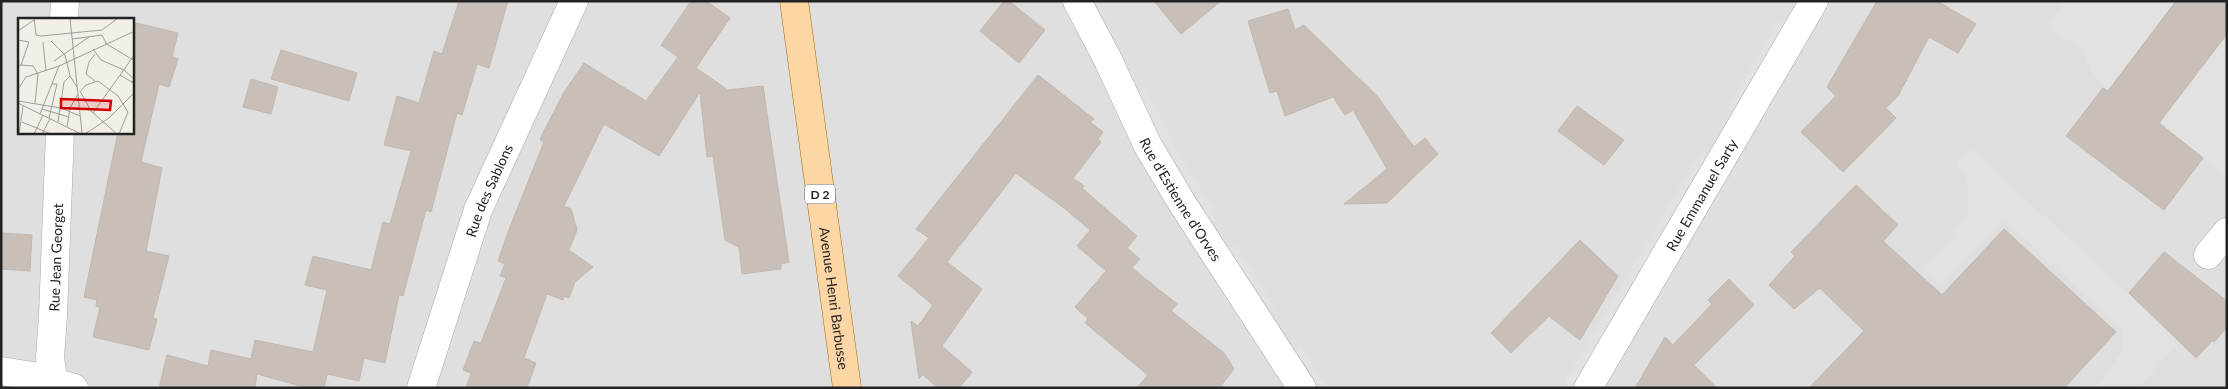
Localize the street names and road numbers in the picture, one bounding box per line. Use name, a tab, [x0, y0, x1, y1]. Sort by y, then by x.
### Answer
street label: Rue d'Estienne d'Orves	[1137, 135, 1226, 264]
street label: Rue Emmanuel Sarty	[1662, 135, 1741, 254]
street label: Rue des Sablons	[461, 141, 516, 239]
road number: D 2	[805, 184, 835, 203]
street label: Rue Jean Georget	[45, 203, 66, 312]
street label: Avenue Henri Barbusse	[817, 226, 853, 371]

